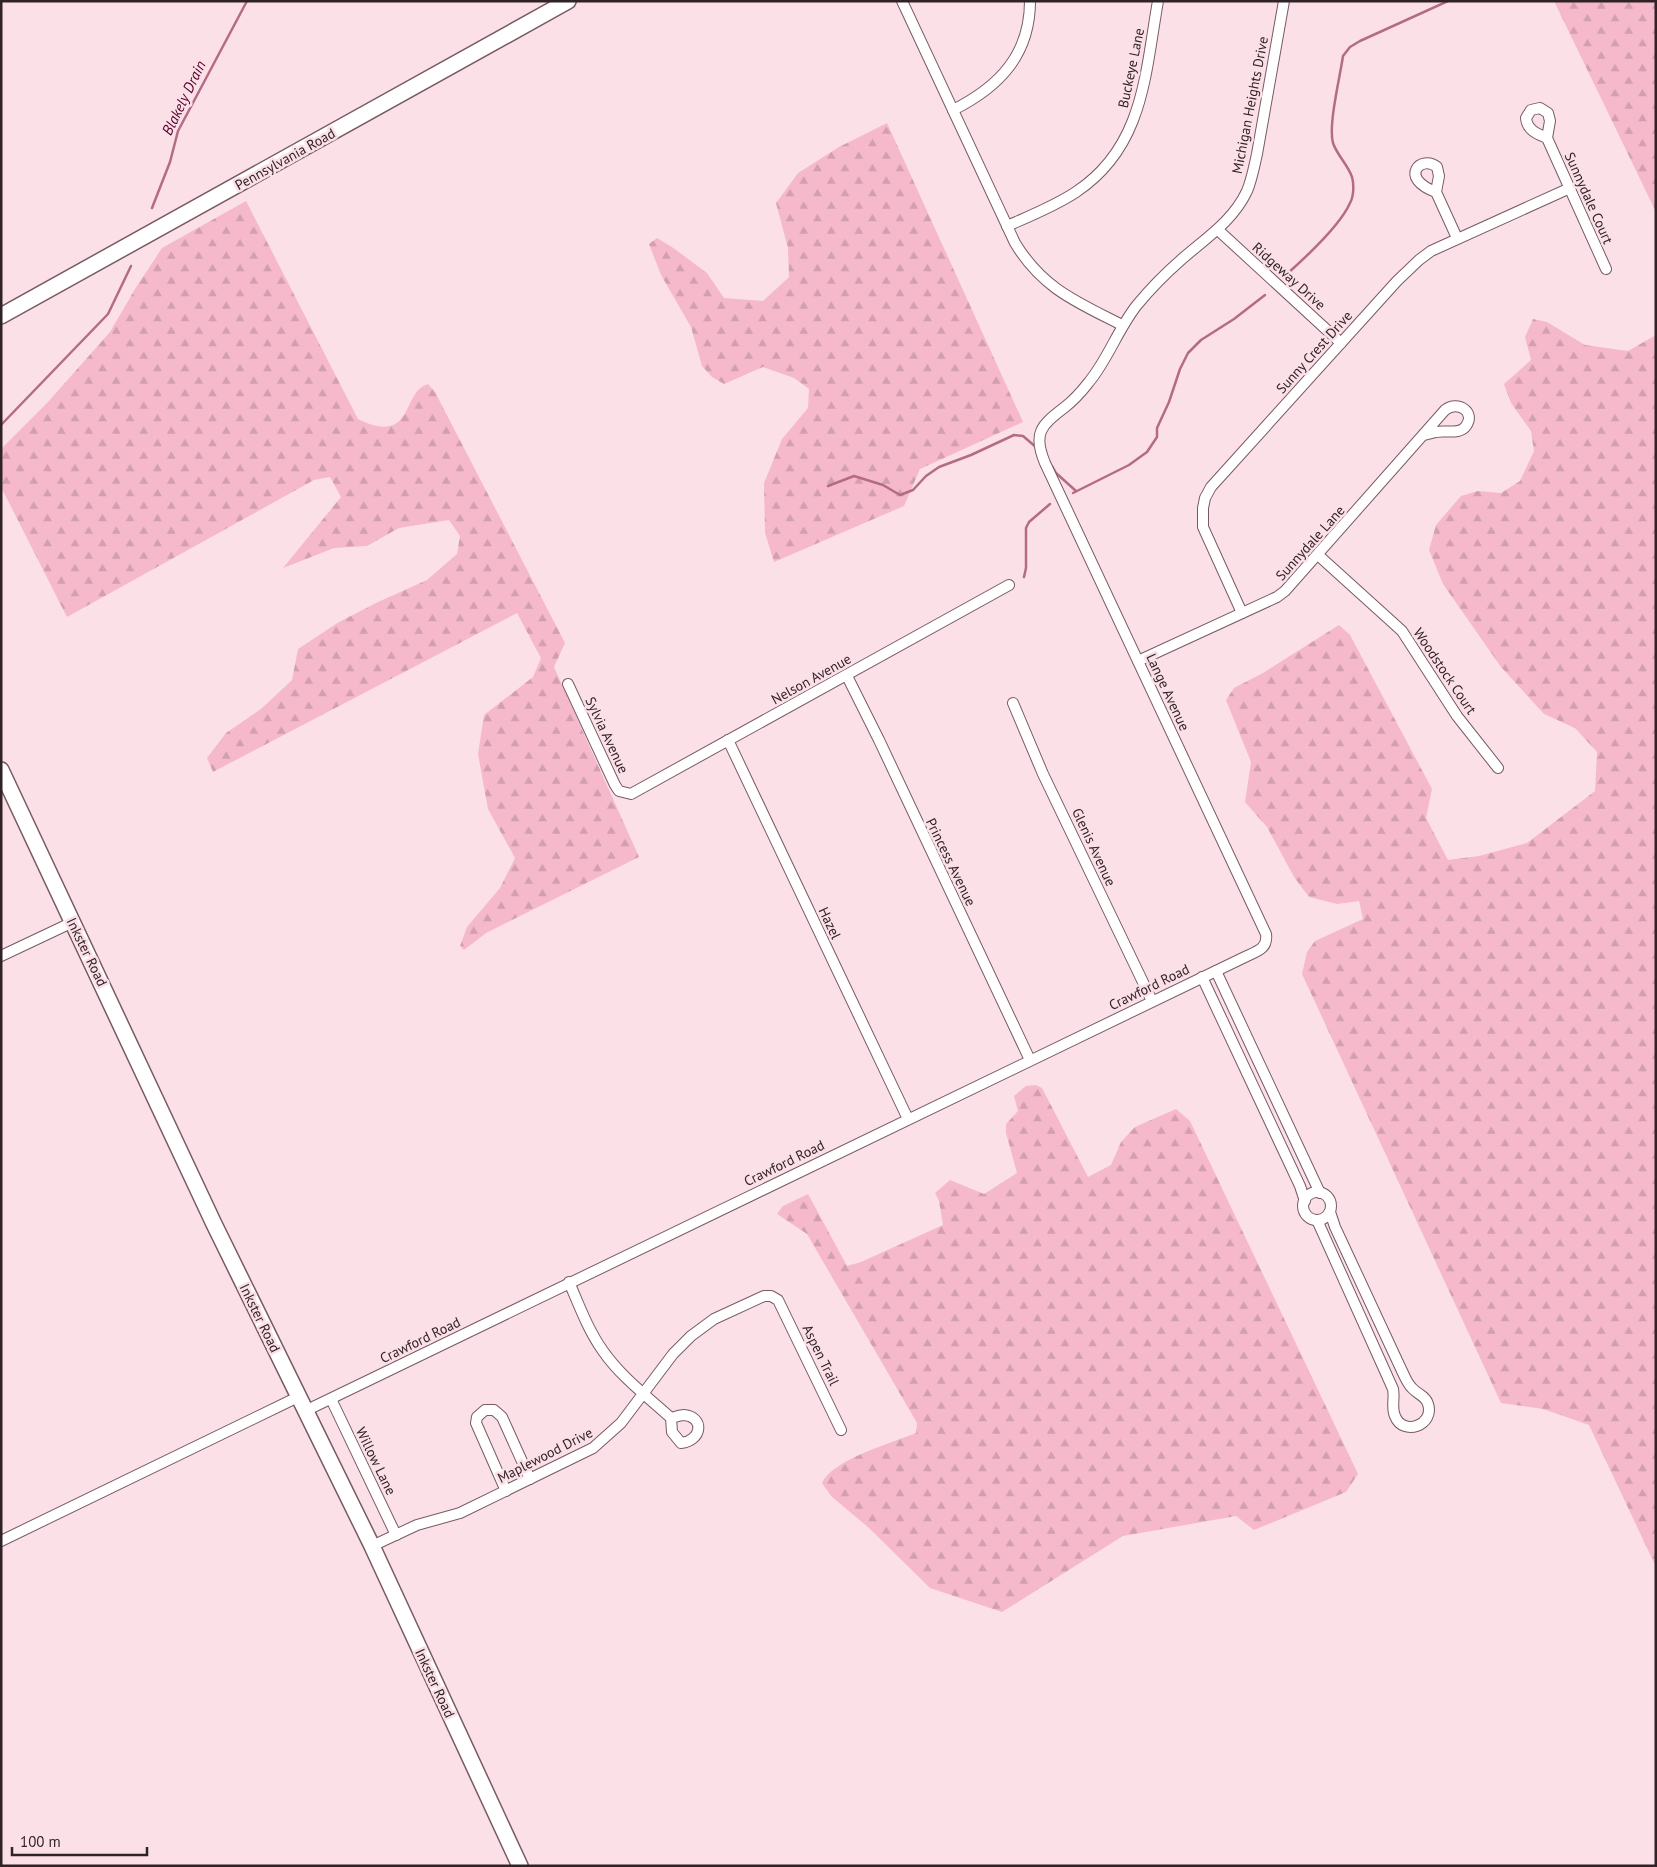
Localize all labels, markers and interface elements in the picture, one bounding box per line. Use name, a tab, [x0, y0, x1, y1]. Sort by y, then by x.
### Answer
street label: Buckeye Lane	[1114, 26, 1148, 110]
street label: Michigan Heights Drive	[1228, 35, 1272, 175]
water label: Blakely Drain	[157, 57, 210, 138]
street label: Pennsylvania Road	[232, 124, 338, 194]
street label: Sunnydale Court	[1561, 149, 1617, 247]
street label: Ridgeway Drive	[1249, 238, 1329, 314]
street label: Sunny Crest Drive	[1272, 307, 1356, 397]
street label: Sunnydale Lane	[1272, 502, 1348, 584]
street label: Woodstock Court	[1409, 624, 1481, 718]
street label: Nelson Avenue	[768, 650, 854, 708]
street label: Lange Avenue	[1142, 650, 1194, 734]
street label: Sylvia Avenue	[581, 694, 633, 776]
street label: Glenis Avenue	[1068, 805, 1120, 889]
street label: Princess Avenue	[922, 815, 980, 909]
street label: Hazel	[815, 904, 845, 942]
street label: Inkster Road	[63, 915, 111, 989]
street label: Crawford Road	[1106, 960, 1192, 1014]
street label: Crawford Road	[741, 1136, 827, 1190]
street label: Inkster Road	[236, 1281, 284, 1355]
street label: Crawford Road	[377, 1313, 463, 1367]
street label: Aspen Trail	[799, 1322, 843, 1388]
street label: Maplewood Drive	[494, 1423, 596, 1487]
street label: Willow Lane	[352, 1424, 400, 1498]
street label: Inkster Road	[411, 1646, 459, 1720]
scale bar	[12, 1824, 148, 1856]
text: 100 m	[20, 1832, 61, 1851]

